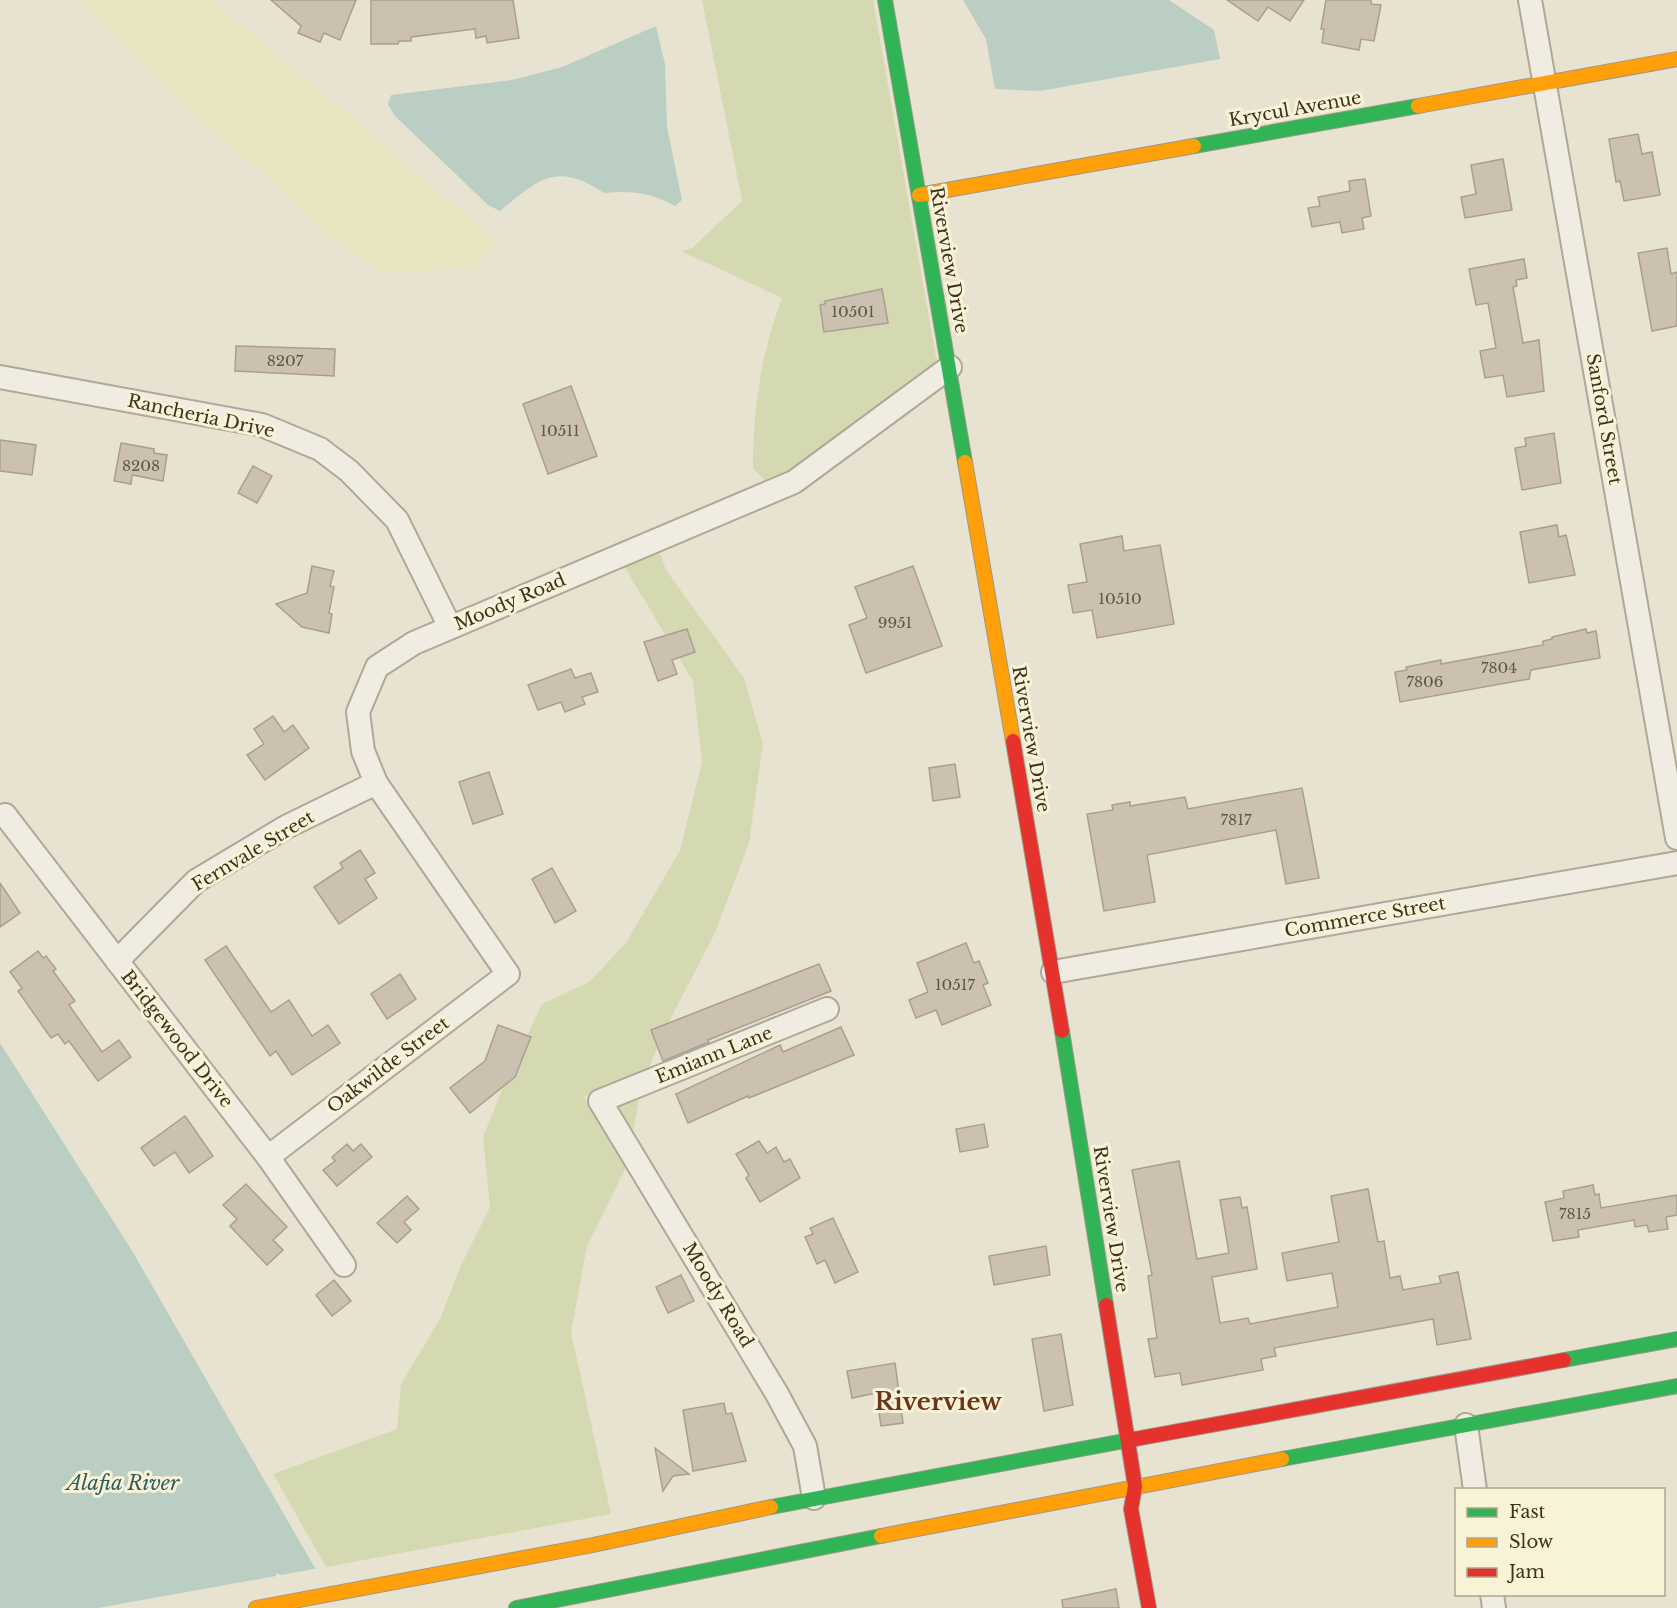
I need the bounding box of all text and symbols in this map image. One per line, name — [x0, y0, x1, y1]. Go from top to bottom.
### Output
street label: Krycul Avenue — [1227, 87, 1363, 131]
street label: Riverview Drive — [925, 185, 973, 335]
house number: 10501 — [831, 302, 875, 321]
house number: 8207 — [267, 351, 304, 370]
street label: Sanford Street — [1582, 352, 1626, 487]
street label: Rancheria Drive — [125, 390, 277, 442]
house number: 10511 — [540, 421, 580, 440]
house number: 8208 — [122, 456, 160, 475]
street label: Moody Road — [451, 569, 569, 635]
house number: 10510 — [1098, 589, 1142, 608]
house number: 9951 — [878, 613, 912, 632]
house number: 7804 — [1481, 658, 1517, 677]
street label: Riverview Drive — [1007, 664, 1055, 814]
house number: 7806 — [1407, 672, 1443, 691]
street label: Fernvale Street — [188, 806, 318, 896]
house number: 7817 — [1221, 810, 1252, 829]
street label: Commerce Street — [1283, 892, 1447, 942]
street label: Bridgewood Drive — [116, 966, 238, 1112]
house number: 10517 — [935, 975, 976, 994]
street label: Oakwilde Street — [323, 1012, 453, 1118]
street label: Emiann Lane — [652, 1022, 776, 1088]
street label: Riverview Drive — [1089, 1144, 1133, 1294]
house number: 7815 — [1559, 1204, 1591, 1223]
street label: Moody Road — [678, 1238, 758, 1352]
district label: Riverview — [874, 1387, 1002, 1416]
water label: Alafia River — [64, 1471, 180, 1495]
legend — [1455, 1488, 1665, 1596]
text: Fast — [1509, 1501, 1546, 1523]
text: Slow — [1509, 1531, 1554, 1553]
text: Jam — [1507, 1561, 1545, 1583]

